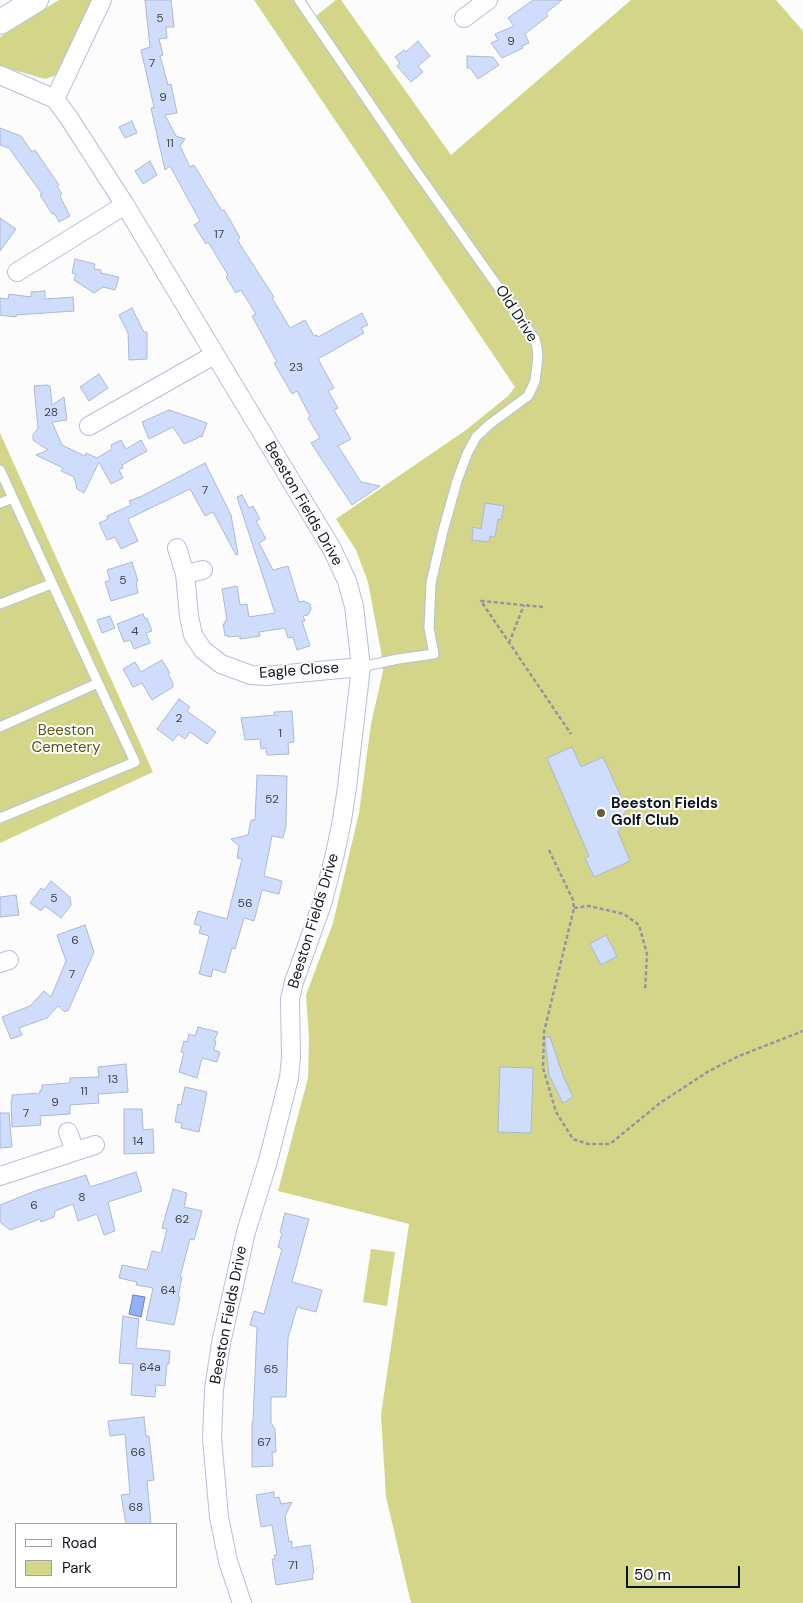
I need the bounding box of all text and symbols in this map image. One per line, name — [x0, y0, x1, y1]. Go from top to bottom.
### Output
house number: 5 — [156, 12, 164, 26]
house number: 9 — [507, 35, 515, 49]
house number: 7 — [149, 57, 155, 71]
house number: 9 — [159, 91, 167, 105]
house number: 11 — [166, 137, 174, 151]
house number: 17 — [214, 228, 224, 242]
street label: Old Drive — [491, 282, 541, 346]
house number: 23 — [289, 361, 303, 375]
house number: 28 — [44, 406, 58, 420]
street label: Beeston Fields Drive — [260, 439, 346, 569]
house number: 7 — [202, 484, 208, 498]
house number: 5 — [119, 574, 127, 588]
house number: 4 — [131, 625, 139, 639]
street label: Eagle Close — [259, 659, 339, 683]
house number: 2 — [176, 712, 182, 726]
park label: Beeston Cemetery — [32, 722, 100, 757]
house number: 1 — [278, 727, 282, 741]
house number: 52 — [265, 793, 279, 807]
place label: Beeston Fields Golf Club — [611, 795, 718, 830]
marker: Beeston Fields Golf Club — [595, 807, 607, 819]
street label: Beeston Fields Drive — [285, 851, 343, 991]
house number: 5 — [50, 892, 58, 906]
house number: 56 — [238, 897, 252, 911]
house number: 6 — [71, 934, 79, 948]
house number: 7 — [69, 968, 75, 982]
house number: 13 — [108, 1073, 118, 1087]
house number: 11 — [80, 1085, 88, 1099]
house number: 9 — [51, 1096, 59, 1110]
house number: 7 — [23, 1107, 29, 1121]
house number: 14 — [132, 1135, 144, 1149]
house number: 8 — [78, 1191, 86, 1205]
house number: 6 — [30, 1199, 38, 1213]
house number: 62 — [175, 1213, 189, 1227]
street label: Beeston Fields Drive — [207, 1244, 251, 1386]
house number: 64 — [161, 1284, 175, 1298]
house number: 64a — [139, 1361, 161, 1375]
house number: 65 — [264, 1363, 278, 1377]
house number: 67 — [257, 1436, 271, 1450]
house number: 66 — [130, 1446, 146, 1460]
house number: 68 — [129, 1501, 143, 1515]
legend — [15, 1523, 178, 1588]
text: Road — [62, 1533, 97, 1553]
scale bar — [628, 1556, 742, 1588]
text: Park — [62, 1558, 92, 1578]
house number: 71 — [288, 1559, 298, 1573]
text: 50 m — [634, 1565, 671, 1585]

